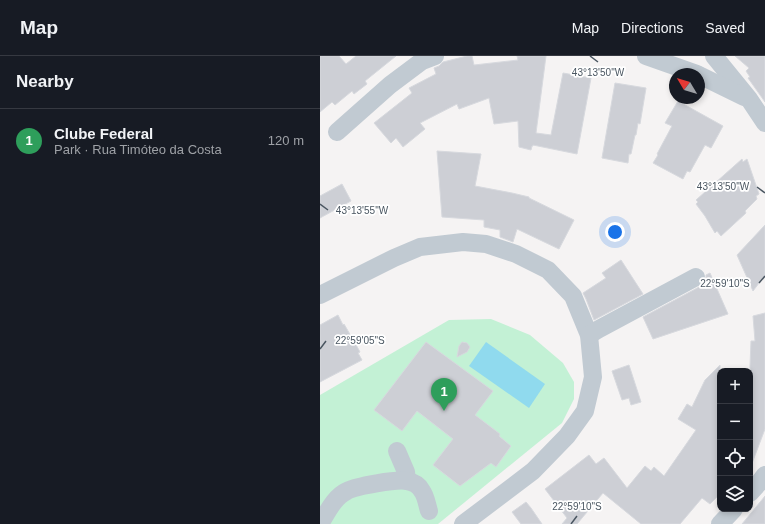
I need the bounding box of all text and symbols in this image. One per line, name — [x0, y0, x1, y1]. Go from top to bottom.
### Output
text: Map — [20, 17, 58, 38]
text: Map — [572, 20, 599, 36]
text: Directions — [621, 20, 683, 36]
text: Saved — [705, 20, 745, 36]
text: 43°13'50"W — [572, 67, 625, 78]
north arrow — [669, 68, 705, 104]
text: Nearby — [16, 72, 74, 91]
text: Clube Federal — [54, 125, 153, 142]
text: 1 — [25, 133, 33, 148]
text: 120 m — [268, 133, 304, 148]
text: Park · Rua Timóteo da Costa — [54, 142, 222, 157]
text: 43°13'50"W — [697, 181, 750, 192]
text: 43°13'55"W — [336, 205, 389, 216]
your location — [605, 222, 625, 242]
text: 22°59'10"S — [700, 278, 750, 289]
text: 22°59'05"S — [335, 335, 385, 346]
map controls — [717, 368, 753, 512]
button: + — [717, 368, 753, 404]
pin: 1 — [431, 378, 457, 411]
button: − — [717, 404, 753, 440]
button: locate — [717, 440, 753, 476]
button: layers — [717, 476, 753, 512]
text: 22°59'10"S — [552, 501, 602, 512]

